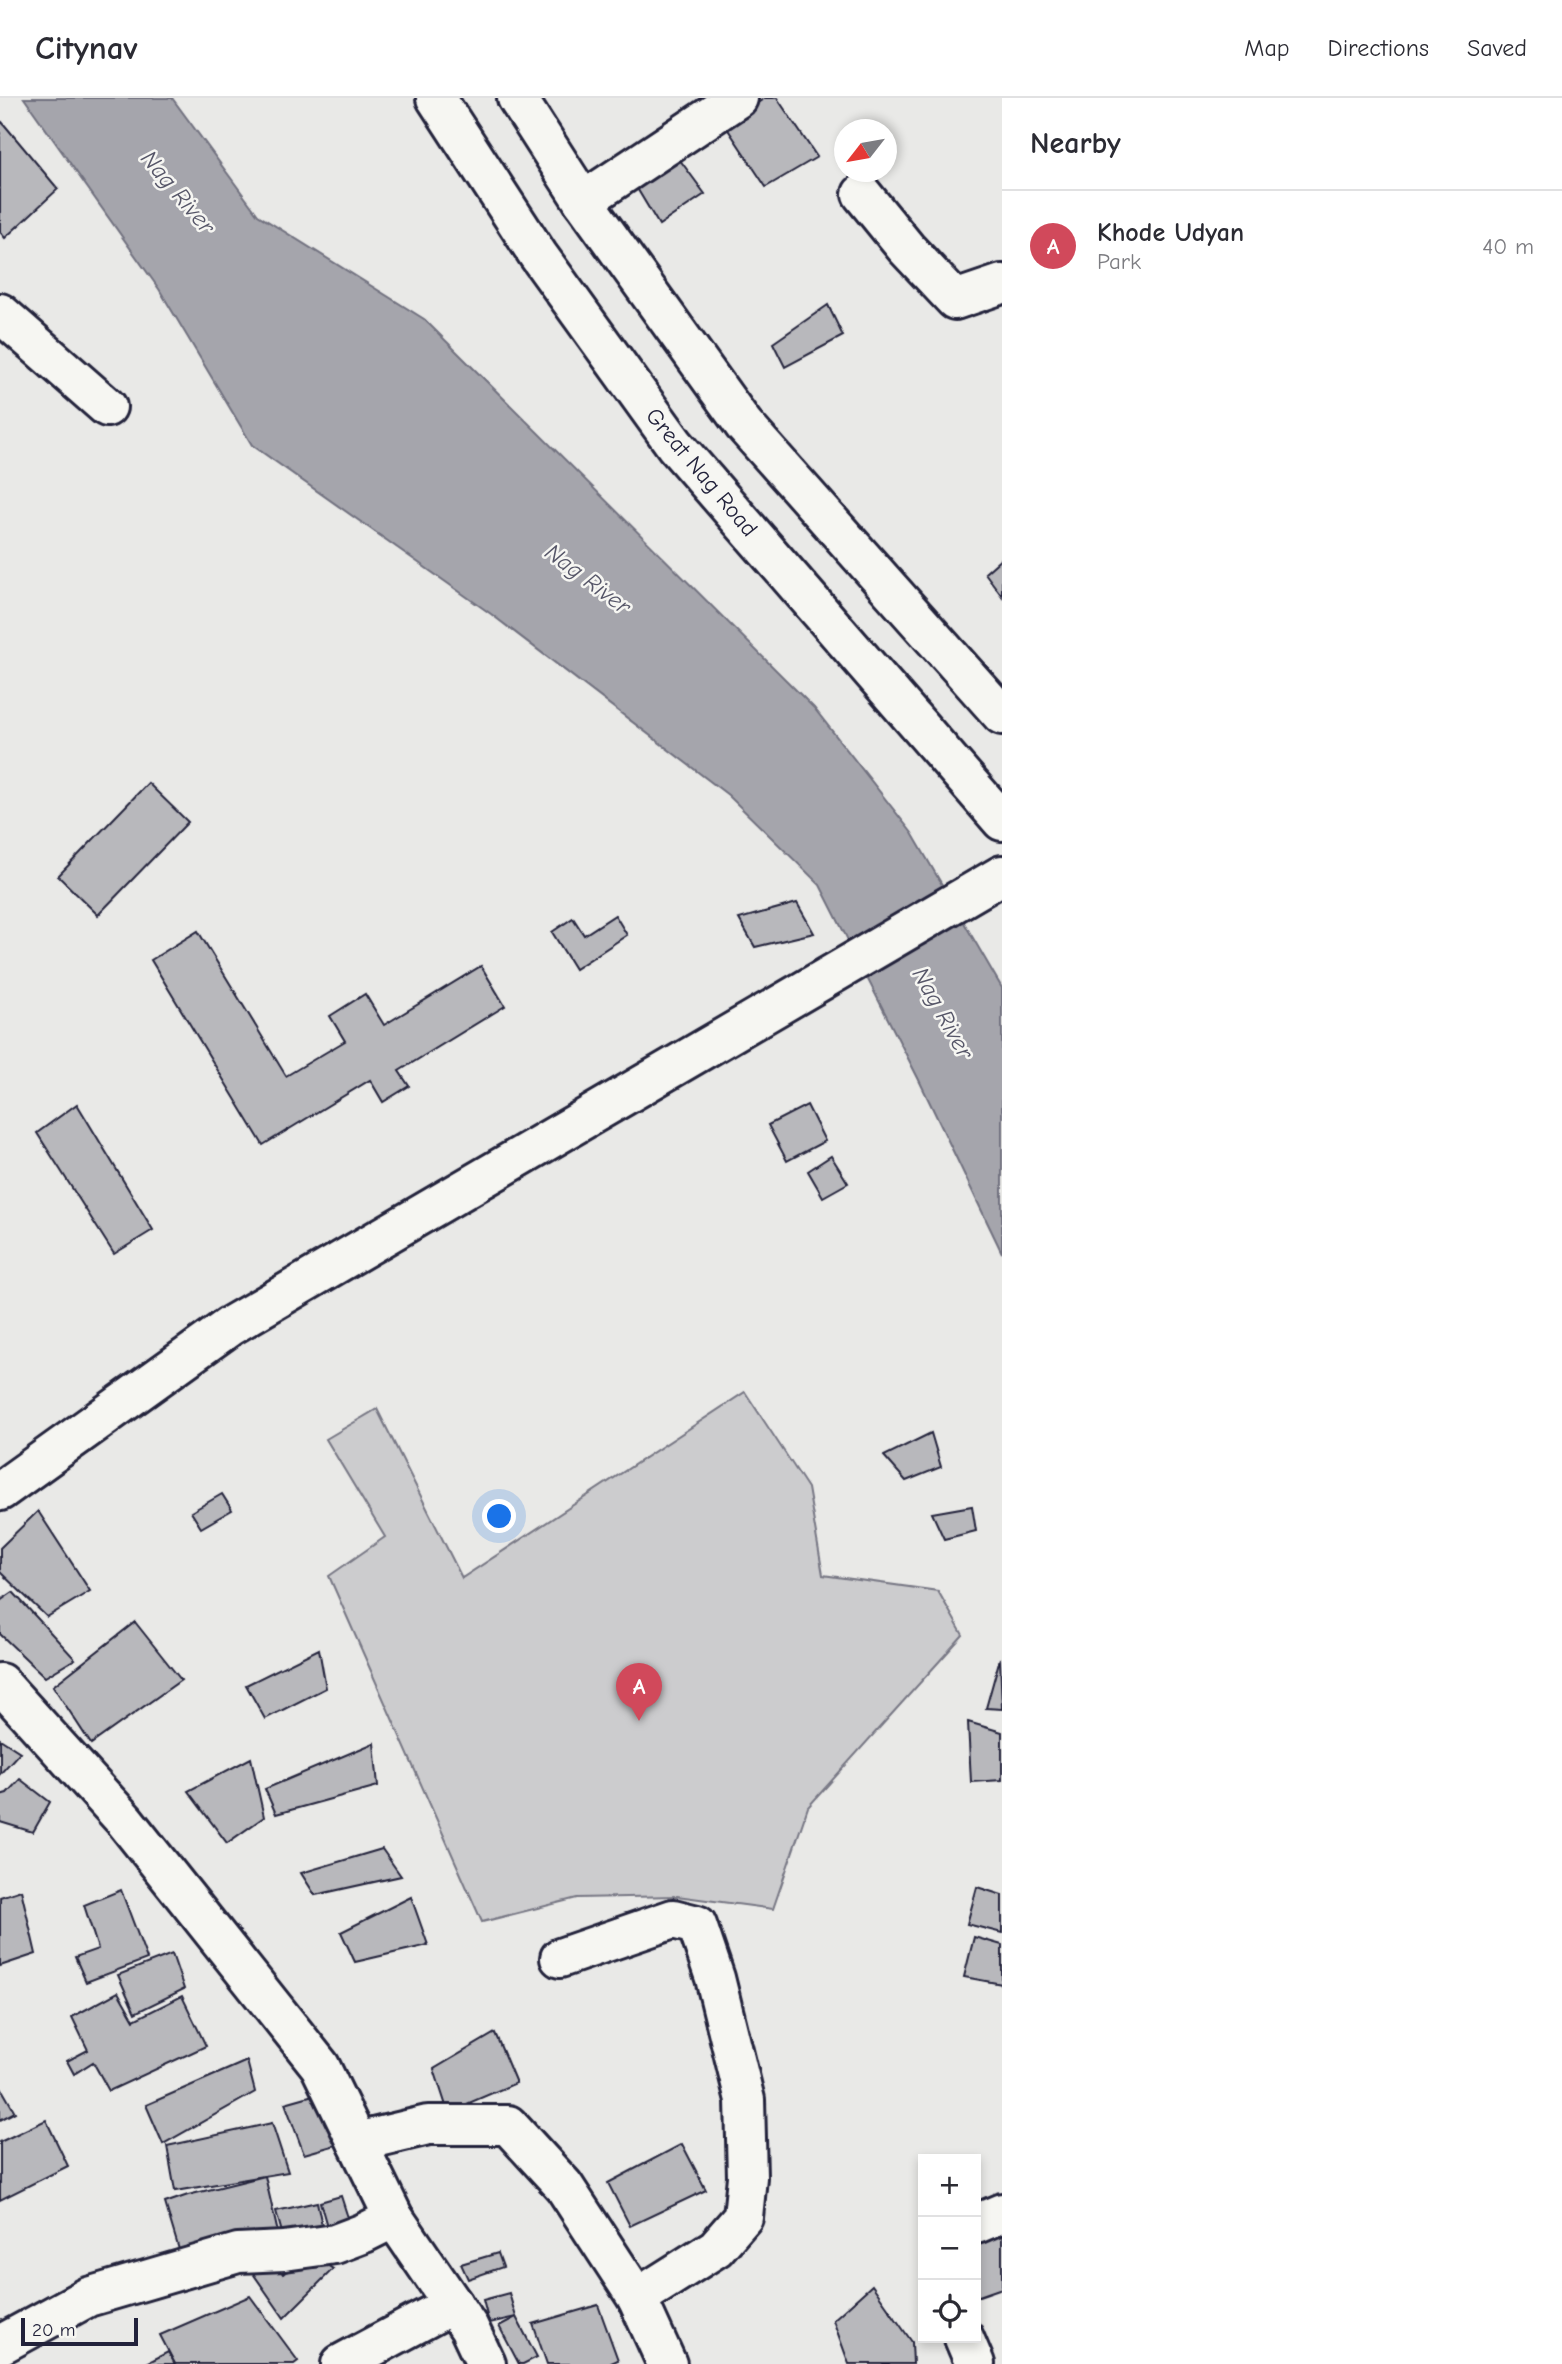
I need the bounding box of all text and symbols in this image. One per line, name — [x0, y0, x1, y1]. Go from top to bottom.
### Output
text: Citynav — [35, 29, 138, 67]
text: Map — [1244, 34, 1290, 62]
text: Directions — [1328, 34, 1429, 62]
text: Saved — [1467, 34, 1527, 62]
north arrow — [834, 119, 897, 182]
text: Nearby — [1030, 126, 1121, 161]
water label: Nag River — [135, 145, 222, 240]
text: Khode Udyan — [1097, 218, 1244, 248]
text: A — [1047, 233, 1059, 260]
text: 40 m — [1482, 233, 1534, 260]
text: Park — [1097, 248, 1141, 275]
street label: Great Nag Road — [640, 403, 763, 542]
water label: Nag River — [540, 538, 638, 621]
water label: Nag River — [906, 962, 980, 1065]
your location — [482, 1499, 516, 1533]
pin: A — [616, 1663, 662, 1721]
map controls — [918, 2154, 981, 2343]
button: + — [918, 2154, 981, 2217]
button: − — [918, 2217, 981, 2280]
button: locate — [918, 2280, 981, 2343]
scale bar — [21, 2315, 138, 2347]
text: 20 m — [32, 2319, 76, 2341]

